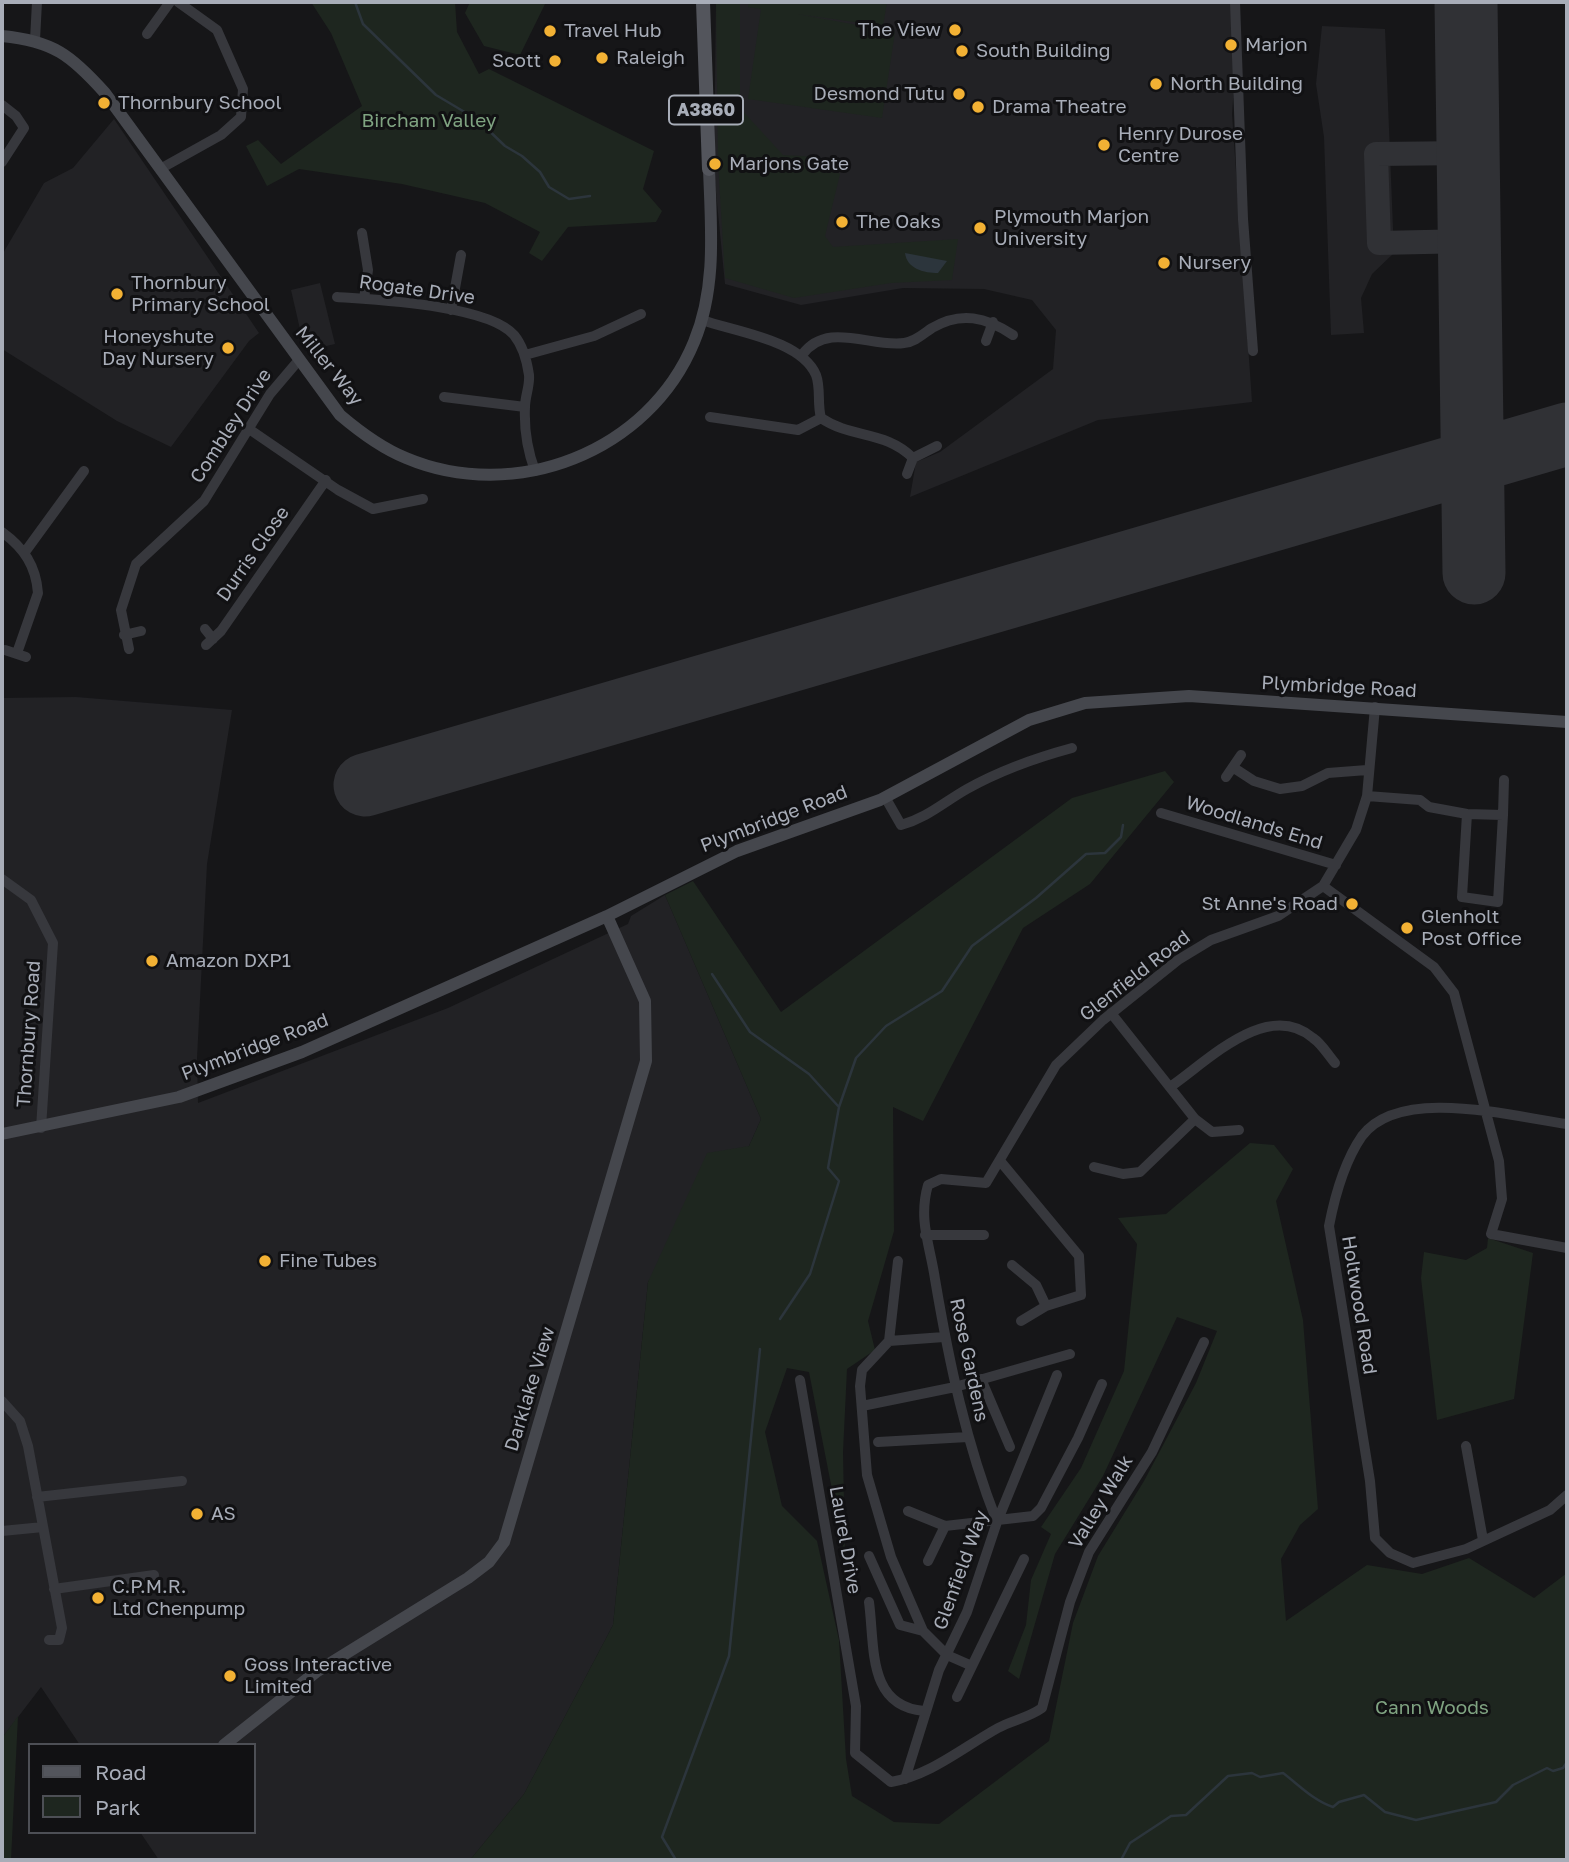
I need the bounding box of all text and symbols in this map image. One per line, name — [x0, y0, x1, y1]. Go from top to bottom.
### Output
place label: The View — [858, 19, 941, 41]
place label: Travel Hub — [564, 20, 661, 42]
marker: The View — [947, 22, 963, 38]
marker: Travel Hub — [542, 23, 558, 39]
place label: Marjon — [1245, 34, 1308, 56]
marker: Marjon — [1223, 37, 1239, 53]
place label: South Building — [976, 40, 1110, 62]
marker: South Building — [954, 43, 970, 59]
place label: Raleigh — [616, 47, 685, 69]
place label: Scott — [492, 50, 541, 72]
marker: Raleigh — [594, 50, 610, 66]
marker: Scott — [547, 53, 563, 69]
place label: North Building — [1170, 73, 1303, 95]
marker: North Building — [1148, 76, 1164, 92]
place label: Desmond Tutu — [814, 83, 945, 105]
marker: Desmond Tutu — [951, 86, 967, 102]
place label: Thornbury School — [118, 92, 282, 114]
marker: Thornbury School — [96, 95, 112, 111]
road number: A3860 — [669, 96, 743, 124]
place label: Drama Theatre — [992, 96, 1126, 118]
marker: Drama Theatre — [970, 99, 986, 115]
park label: Bircham Valley — [362, 110, 496, 132]
place label: Henry Durose Centre — [1118, 123, 1243, 167]
marker: Henry Durose Centre — [1096, 137, 1112, 153]
place label: Marjons Gate — [729, 153, 849, 175]
marker: Marjons Gate — [707, 156, 723, 172]
place label: Plymouth Marjon University — [994, 206, 1149, 250]
place label: The Oaks — [856, 211, 941, 233]
marker: The Oaks — [834, 214, 850, 230]
marker: Plymouth Marjon University — [972, 220, 988, 236]
place label: Nursery — [1178, 252, 1251, 274]
marker: Nursery — [1156, 255, 1172, 271]
street label: Rogate Drive — [358, 271, 476, 309]
place label: Thornbury Primary School — [131, 272, 270, 316]
marker: Thornbury Primary School — [109, 286, 125, 302]
street label: Miller Way — [290, 322, 368, 410]
place label: Honeyshute Day Nursery — [102, 326, 214, 370]
marker: Honeyshute Day Nursery — [220, 340, 236, 356]
street label: Combley Drive — [186, 365, 276, 487]
street label: Durris Close — [212, 502, 294, 606]
street label: Plymbridge Road — [1261, 672, 1417, 702]
street label: Plymbridge Road — [697, 780, 851, 858]
street label: Woodlands End — [1183, 791, 1325, 855]
place label: St Anne's Road — [1201, 893, 1338, 915]
marker: St Anne's Road — [1344, 896, 1360, 912]
place label: Glenholt Post Office — [1421, 906, 1522, 950]
marker: Glenholt Post Office — [1399, 920, 1415, 936]
street label: Glenfield Road — [1075, 926, 1195, 1026]
place label: Amazon DXP1 — [166, 950, 291, 972]
marker: Amazon DXP1 — [144, 953, 160, 969]
street label: Thornbury Road — [12, 960, 46, 1108]
street label: Plymbridge Road — [178, 1008, 332, 1086]
street label: Holtwood Road — [1337, 1234, 1381, 1376]
place label: Fine Tubes — [279, 1250, 377, 1272]
marker: Fine Tubes — [257, 1253, 273, 1269]
street label: Rose Gardens — [945, 1296, 993, 1424]
street label: Darklake View — [500, 1324, 560, 1454]
street label: Valley Walk — [1064, 1451, 1138, 1553]
street label: Laurel Drive — [824, 1484, 866, 1596]
place label: AS — [211, 1503, 236, 1525]
marker: AS — [189, 1506, 205, 1522]
street label: Glenfield Way — [929, 1507, 993, 1633]
place label: C.P.M.R. Ltd Chenpump — [112, 1576, 245, 1620]
marker: C.P.M.R. Ltd Chenpump — [90, 1590, 106, 1606]
place label: Goss Interactive Limited — [244, 1654, 392, 1698]
marker: Goss Interactive Limited — [222, 1668, 238, 1684]
park label: Cann Woods — [1375, 1697, 1489, 1719]
legend — [28, 1743, 256, 1834]
text: Road — [95, 1759, 146, 1785]
text: Park — [95, 1794, 140, 1820]

